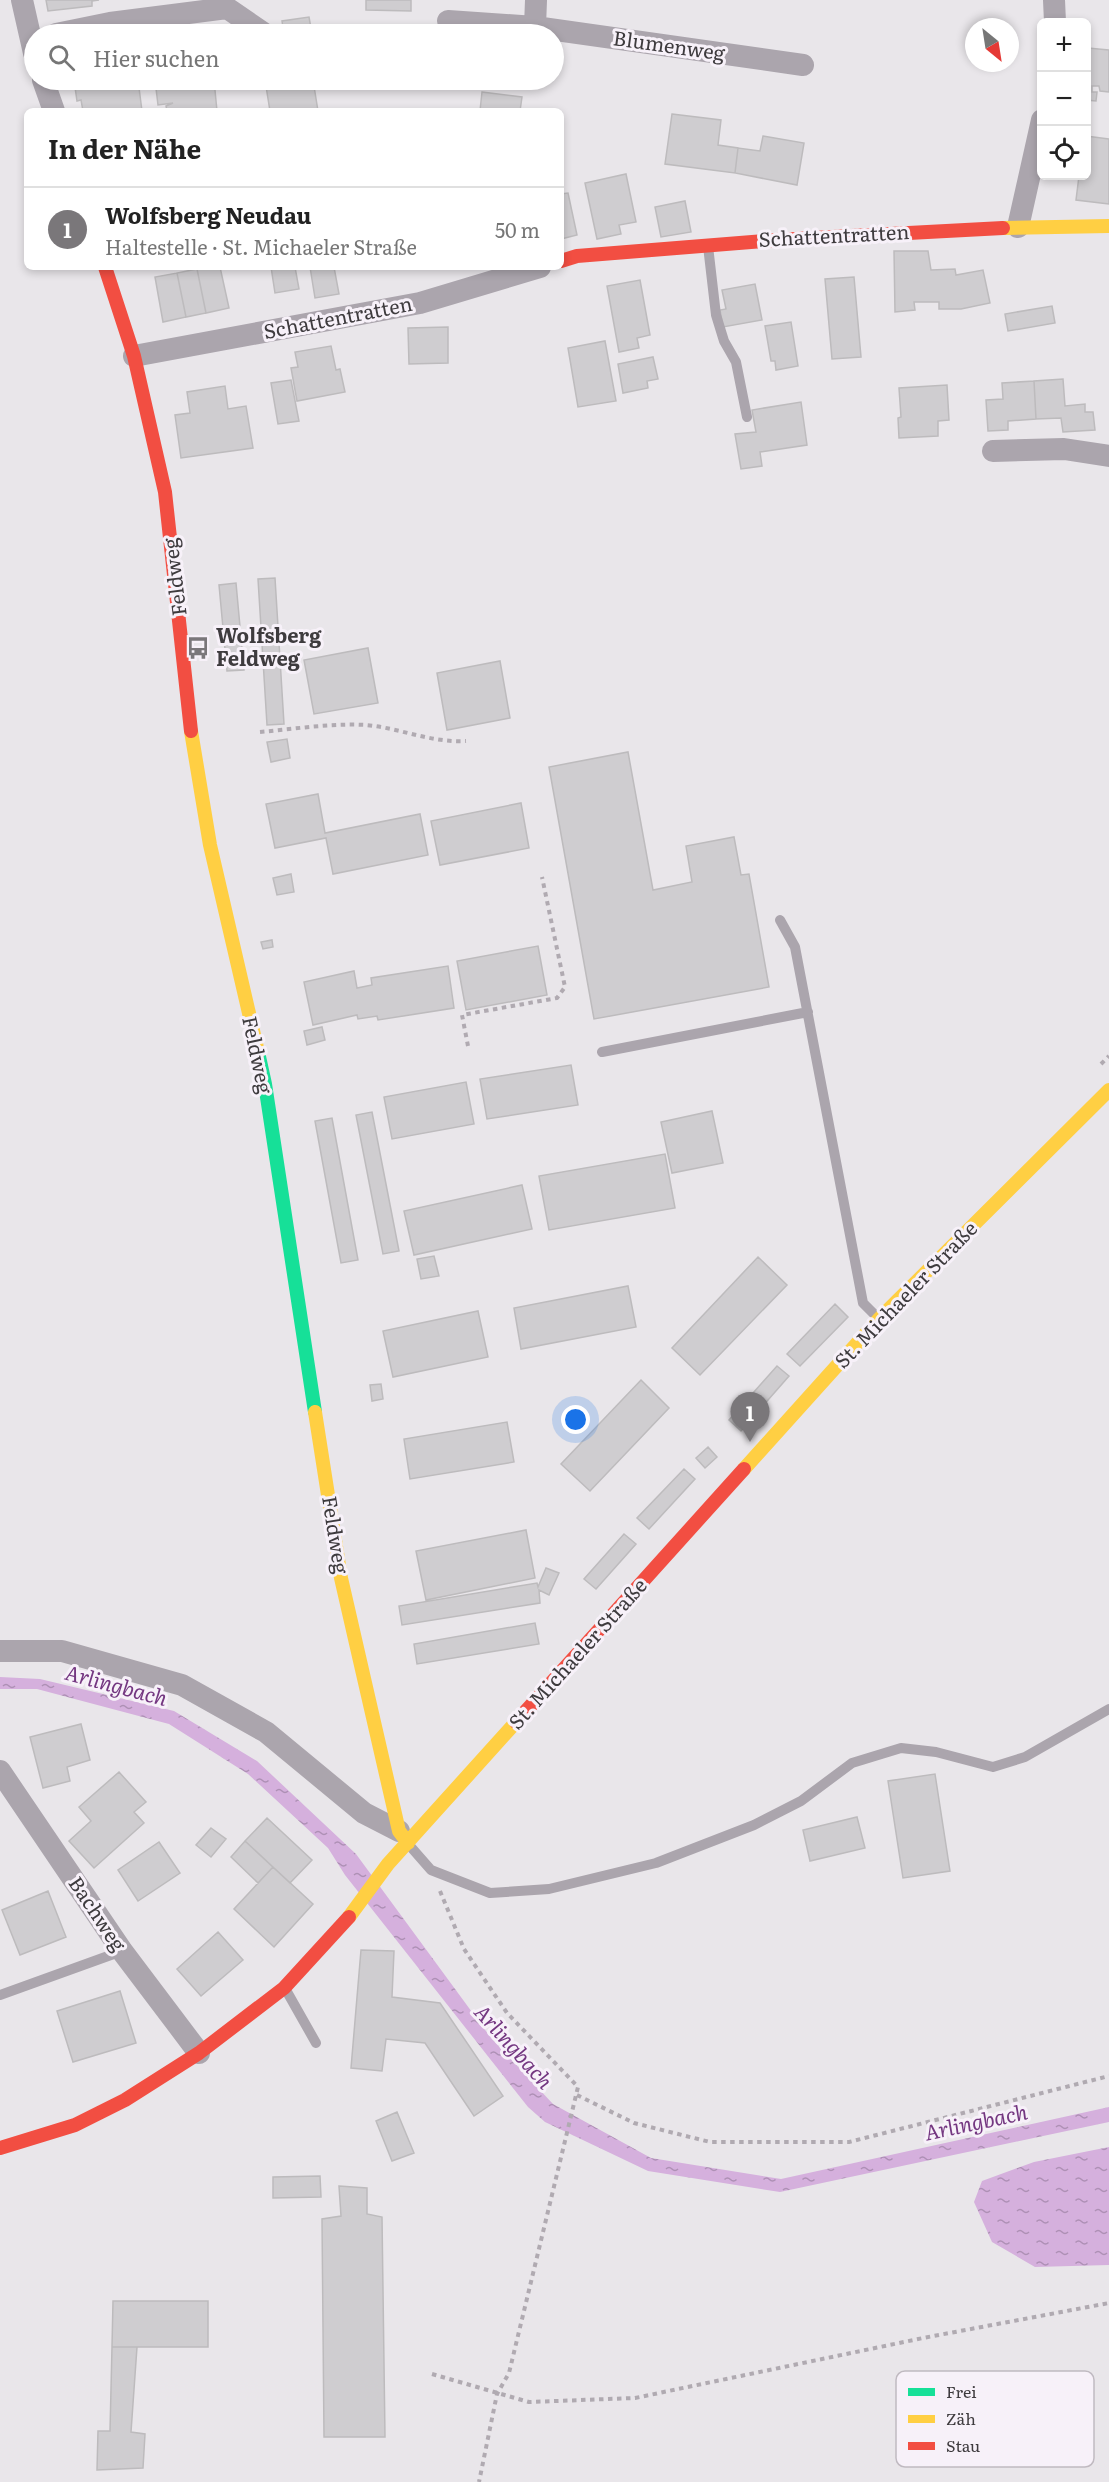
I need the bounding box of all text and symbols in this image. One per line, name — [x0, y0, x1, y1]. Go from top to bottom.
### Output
north arrow — [965, 18, 1019, 72]
map controls — [1037, 18, 1091, 180]
button: + — [1037, 18, 1091, 72]
street label: Blumenweg — [611, 21, 728, 67]
search box — [24, 24, 564, 90]
icon: search — [45, 41, 78, 74]
text: Hier suchen — [93, 41, 220, 74]
button: − — [1037, 72, 1091, 126]
button: locate — [1037, 126, 1091, 180]
text: In der Nähe — [48, 128, 201, 167]
text: Wolfsberg Neudau — [105, 198, 311, 231]
text: 1 — [63, 214, 72, 244]
text: 50 m — [495, 214, 540, 244]
street label: Schattentratten — [758, 215, 910, 253]
text: Haltestelle · St. Michaeler Straße — [105, 231, 417, 261]
street label: Schattentratten — [261, 287, 415, 345]
street label: Feldweg — [153, 536, 193, 618]
place label: Wolfsberg Feldweg — [216, 619, 322, 672]
bus stop icon: Wolfsberg Feldweg — [185, 635, 211, 661]
street label: Feldweg — [236, 1013, 282, 1097]
street label: St. Michaeler Straße — [826, 1213, 983, 1374]
pin: 1 — [730, 1392, 770, 1442]
your location — [561, 1405, 590, 1434]
street label: Feldweg — [316, 1494, 358, 1577]
street label: St. Michaeler Straße — [500, 1570, 653, 1735]
water label: Arlingbach — [62, 1655, 172, 1712]
street label: Bachweg — [63, 1869, 135, 1957]
water label: Arlingbach — [468, 1996, 562, 2095]
water label: Arlingbach — [921, 2094, 1031, 2147]
legend — [896, 2371, 1094, 2467]
text: Frei — [946, 2379, 977, 2403]
text: Zäh — [946, 2406, 976, 2430]
text: Stau — [946, 2433, 980, 2457]

